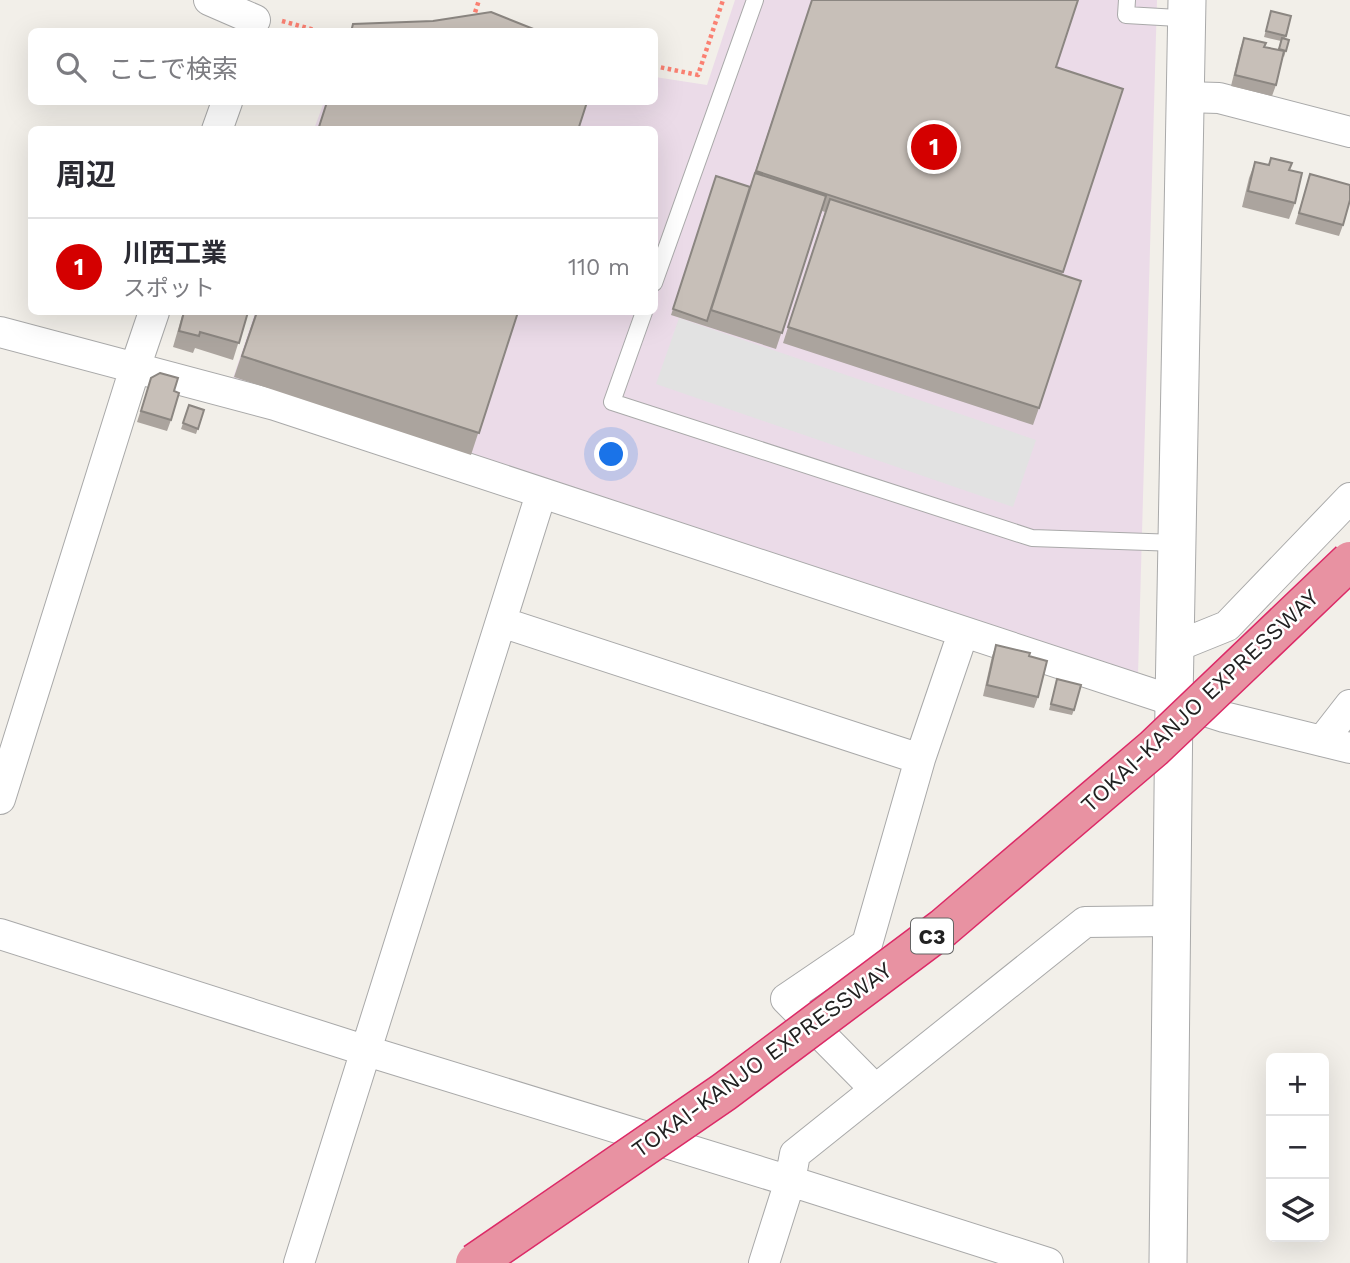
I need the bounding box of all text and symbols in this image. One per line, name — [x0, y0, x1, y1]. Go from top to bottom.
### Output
search box — [28, 28, 658, 105]
icon: search — [52, 48, 90, 86]
text: ここで検索 — [108, 54, 238, 84]
pin: 1 — [911, 121, 957, 173]
text: 周辺 — [56, 157, 116, 192]
text: 川西工業 — [123, 238, 227, 268]
text: 1 — [74, 254, 84, 281]
text: 110 m — [568, 254, 630, 281]
text: スポット — [123, 275, 215, 302]
your location — [594, 437, 628, 471]
street label: TOKAI-KANJO EXPRESSWAY — [1076, 584, 1324, 818]
road number: C3 — [911, 918, 953, 954]
street label: TOKAI-KANJO EXPRESSWAY — [627, 957, 897, 1163]
map controls — [1266, 1053, 1329, 1242]
button: + — [1266, 1053, 1329, 1116]
button: − — [1266, 1116, 1329, 1179]
button: layers — [1266, 1179, 1329, 1242]

